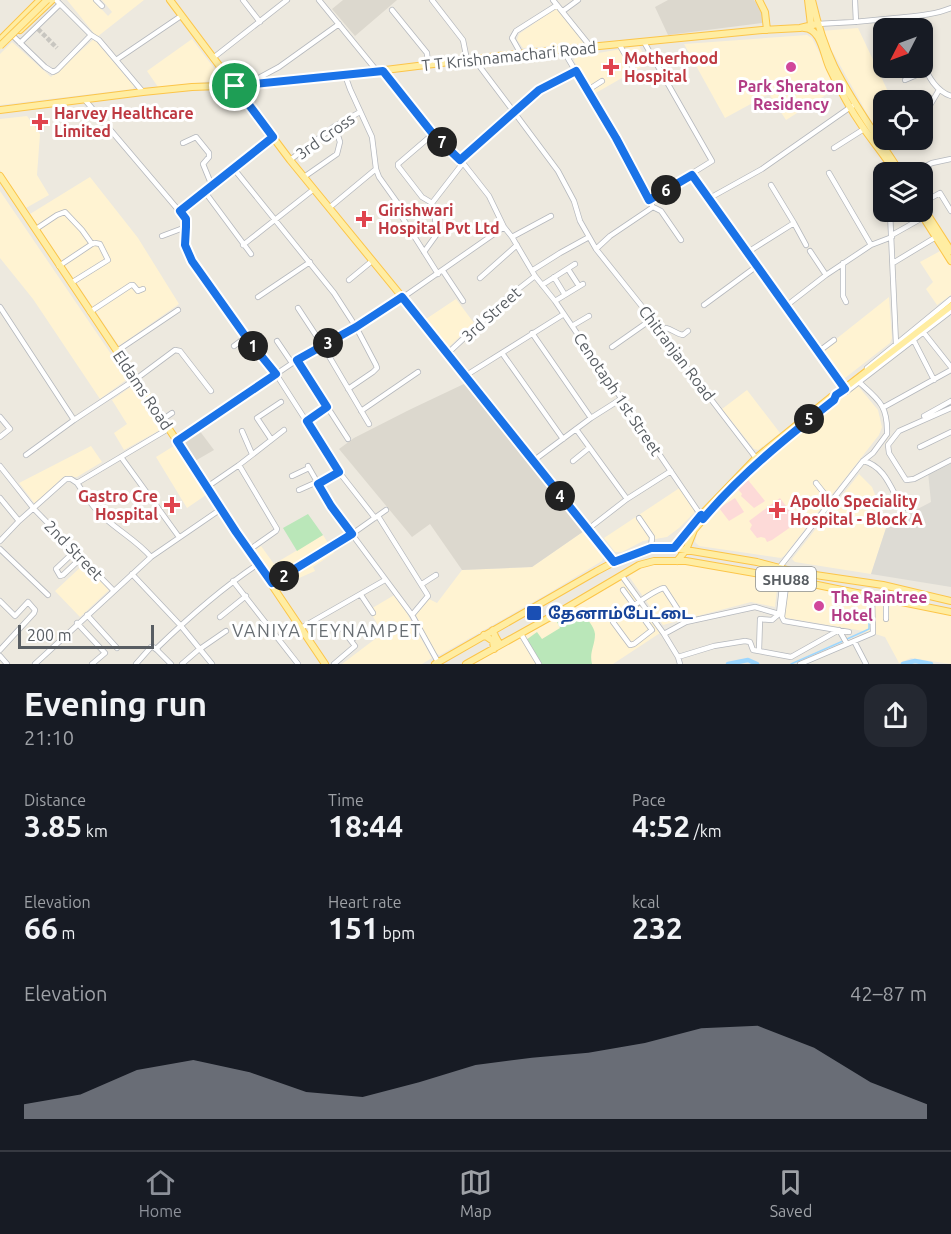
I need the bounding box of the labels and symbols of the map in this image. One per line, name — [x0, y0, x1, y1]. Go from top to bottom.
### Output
north arrow — [873, 18, 933, 78]
street label: T T Krishnamachari Road — [421, 38, 597, 74]
place label: Motherhood Hospital — [624, 49, 718, 85]
marker: Motherhood Hospital — [602, 58, 620, 76]
pin — [209, 60, 260, 111]
marker: Park Sheraton Residency — [784, 60, 798, 74]
place label: Park Sheraton Residency — [738, 77, 844, 113]
place label: Harvey Healthcare Limited — [54, 104, 194, 140]
street label: 3rd Cross — [292, 109, 358, 163]
marker: Harvey Healthcare Limited — [31, 113, 49, 131]
pin: 7 — [427, 127, 457, 157]
pin: 6 — [651, 175, 681, 205]
place label: Girishwari Hospital Pvt Ltd — [378, 201, 499, 237]
marker: Girishwari Hospital Pvt Ltd — [355, 210, 373, 228]
street label: 3rd Street — [458, 282, 525, 345]
street label: Chitranjan Road — [635, 302, 719, 404]
pin: 3 — [313, 328, 343, 358]
street label: Cenotaph 1st Street — [570, 329, 666, 459]
pin: 1 — [238, 331, 268, 361]
street label: Eldams Road — [110, 347, 176, 433]
pin: 5 — [794, 404, 824, 434]
pin: 4 — [545, 481, 575, 511]
place label: Gastro Cre Hospital — [78, 487, 158, 523]
place label: Apollo Speciality Hospital - Block A — [790, 492, 924, 528]
marker: Gastro Cre Hospital — [163, 496, 181, 514]
marker: Apollo Speciality Hospital - Block A — [768, 501, 786, 519]
street label: 2nd Street — [41, 516, 107, 584]
pin: 2 — [269, 561, 299, 591]
road number: SHU88 — [756, 567, 816, 591]
place label: The Raintree Hotel — [831, 588, 927, 624]
marker: The Raintree Hotel — [812, 599, 826, 613]
marker: தேனாம்பேட்டை — [525, 604, 543, 622]
place label: தேனாம்பேட்டை — [548, 604, 693, 624]
district label: VANIYA TEYNAMPET — [232, 620, 422, 640]
scale bar — [18, 622, 154, 650]

